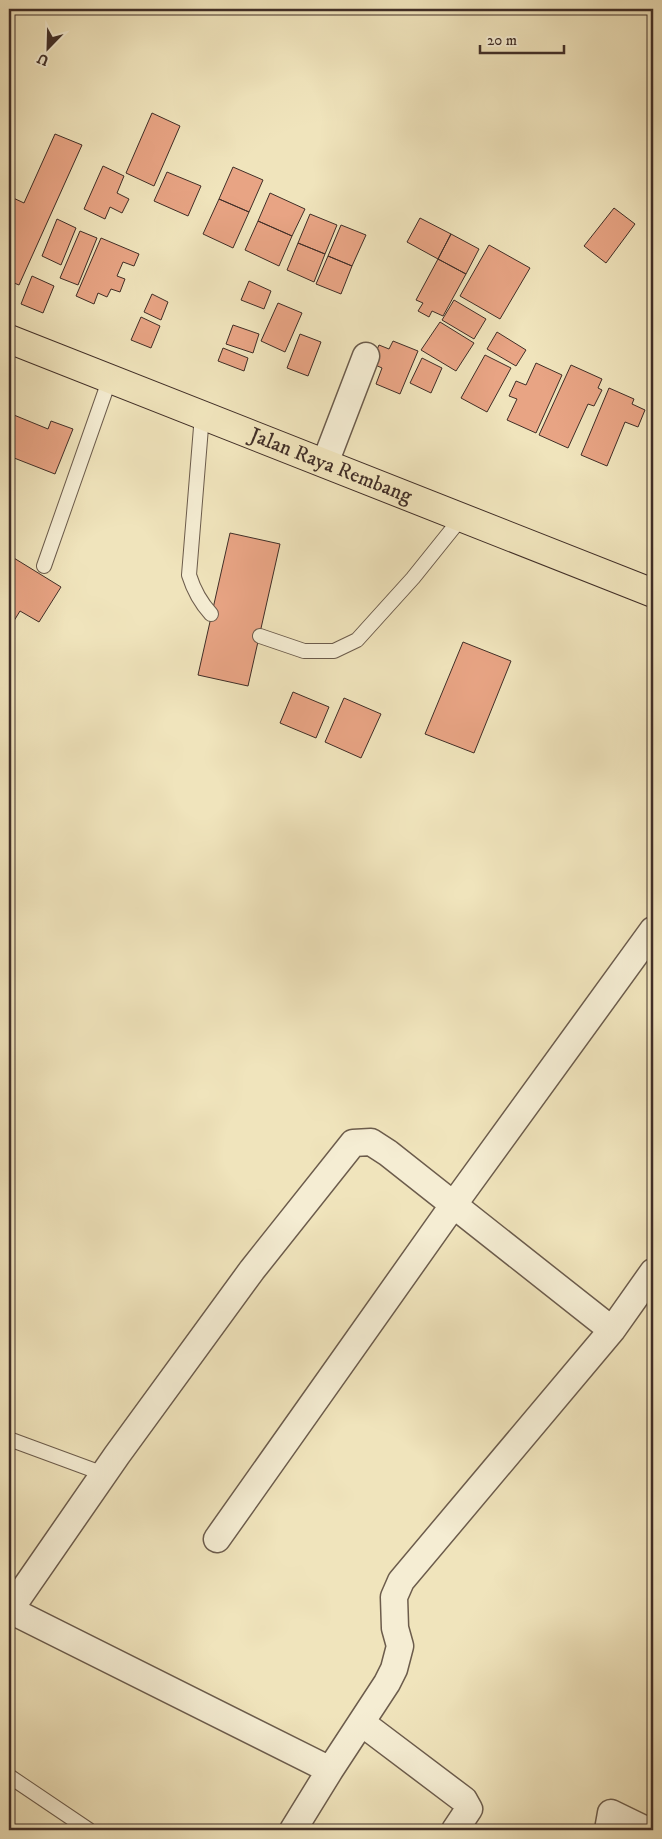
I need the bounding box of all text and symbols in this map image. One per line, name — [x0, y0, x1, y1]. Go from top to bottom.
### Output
north arrow — [22, 22, 72, 72]
scale bar — [480, 22, 563, 54]
text: 20 m — [487, 31, 517, 50]
text: U — [35, 49, 52, 69]
street label: Jalan Raya Rembang — [244, 422, 416, 510]

